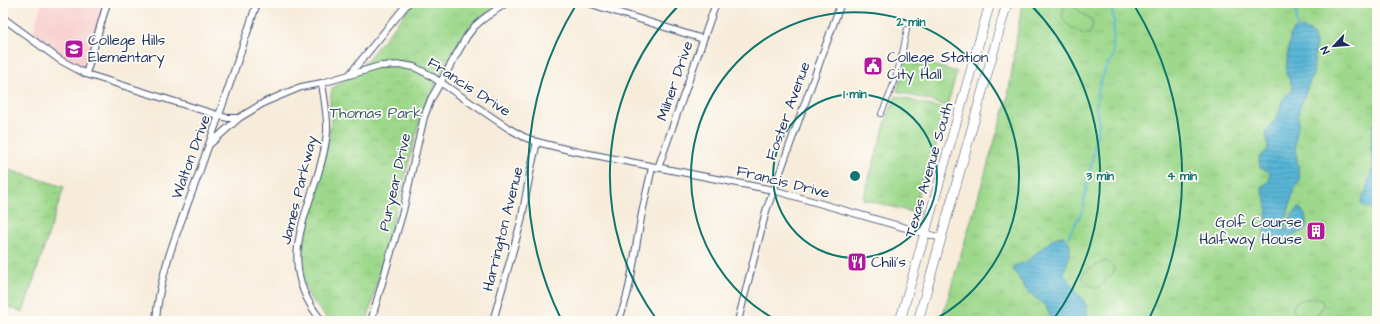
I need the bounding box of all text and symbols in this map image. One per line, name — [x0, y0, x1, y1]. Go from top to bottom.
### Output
text: 2 min — [896, 14, 925, 31]
north arrow — [1314, 26, 1354, 66]
place label: College Hills Elementary — [88, 30, 166, 69]
school or university icon: College Hills Elementary — [63, 38, 85, 60]
street label: Milner Drive — [652, 38, 698, 124]
text: N — [1317, 44, 1334, 57]
place label: College Station City Hall — [887, 47, 989, 86]
street label: Francis Drive — [423, 52, 515, 122]
public building icon: College Station City Hall — [862, 55, 884, 77]
street label: Foster Avenue — [760, 59, 816, 163]
text: 1 min — [843, 86, 867, 103]
street label: Texas Avenue South — [900, 99, 958, 240]
park label: Thomas Park — [330, 103, 422, 124]
street label: Walton Drive — [166, 112, 216, 202]
street label: Puryear Drive — [374, 131, 417, 233]
street label: James Parkway — [275, 133, 324, 247]
street label: Francis Drive — [734, 160, 832, 204]
street label: Harrington Avenue — [477, 165, 530, 294]
text: 3 min — [1085, 168, 1114, 185]
text: 4 min — [1167, 168, 1197, 185]
centre of rings — [848, 169, 862, 183]
place label: Golf Course Halfway House — [1199, 212, 1302, 251]
building icon: Golf Course Halfway House — [1305, 220, 1327, 242]
restaurant icon: Chili's — [846, 251, 868, 273]
place label: Chili's — [871, 252, 906, 273]

